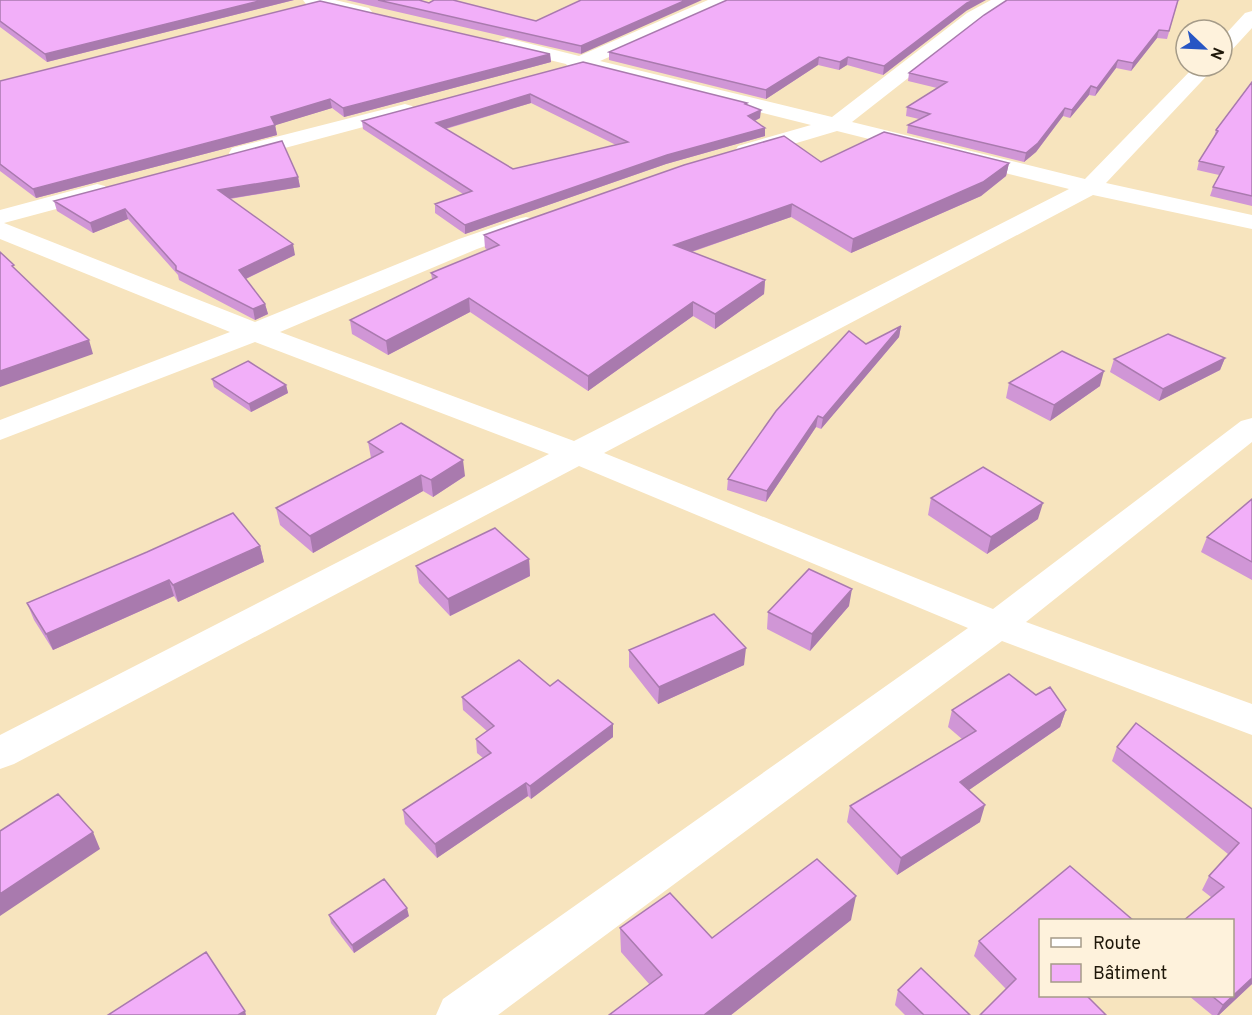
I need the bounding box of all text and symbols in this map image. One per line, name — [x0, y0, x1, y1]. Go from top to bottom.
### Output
north arrow — [1174, 18, 1234, 78]
text: N — [1205, 44, 1227, 62]
legend — [1039, 919, 1234, 997]
text: Route — [1093, 933, 1141, 956]
text: Bâtiment — [1093, 963, 1167, 986]

